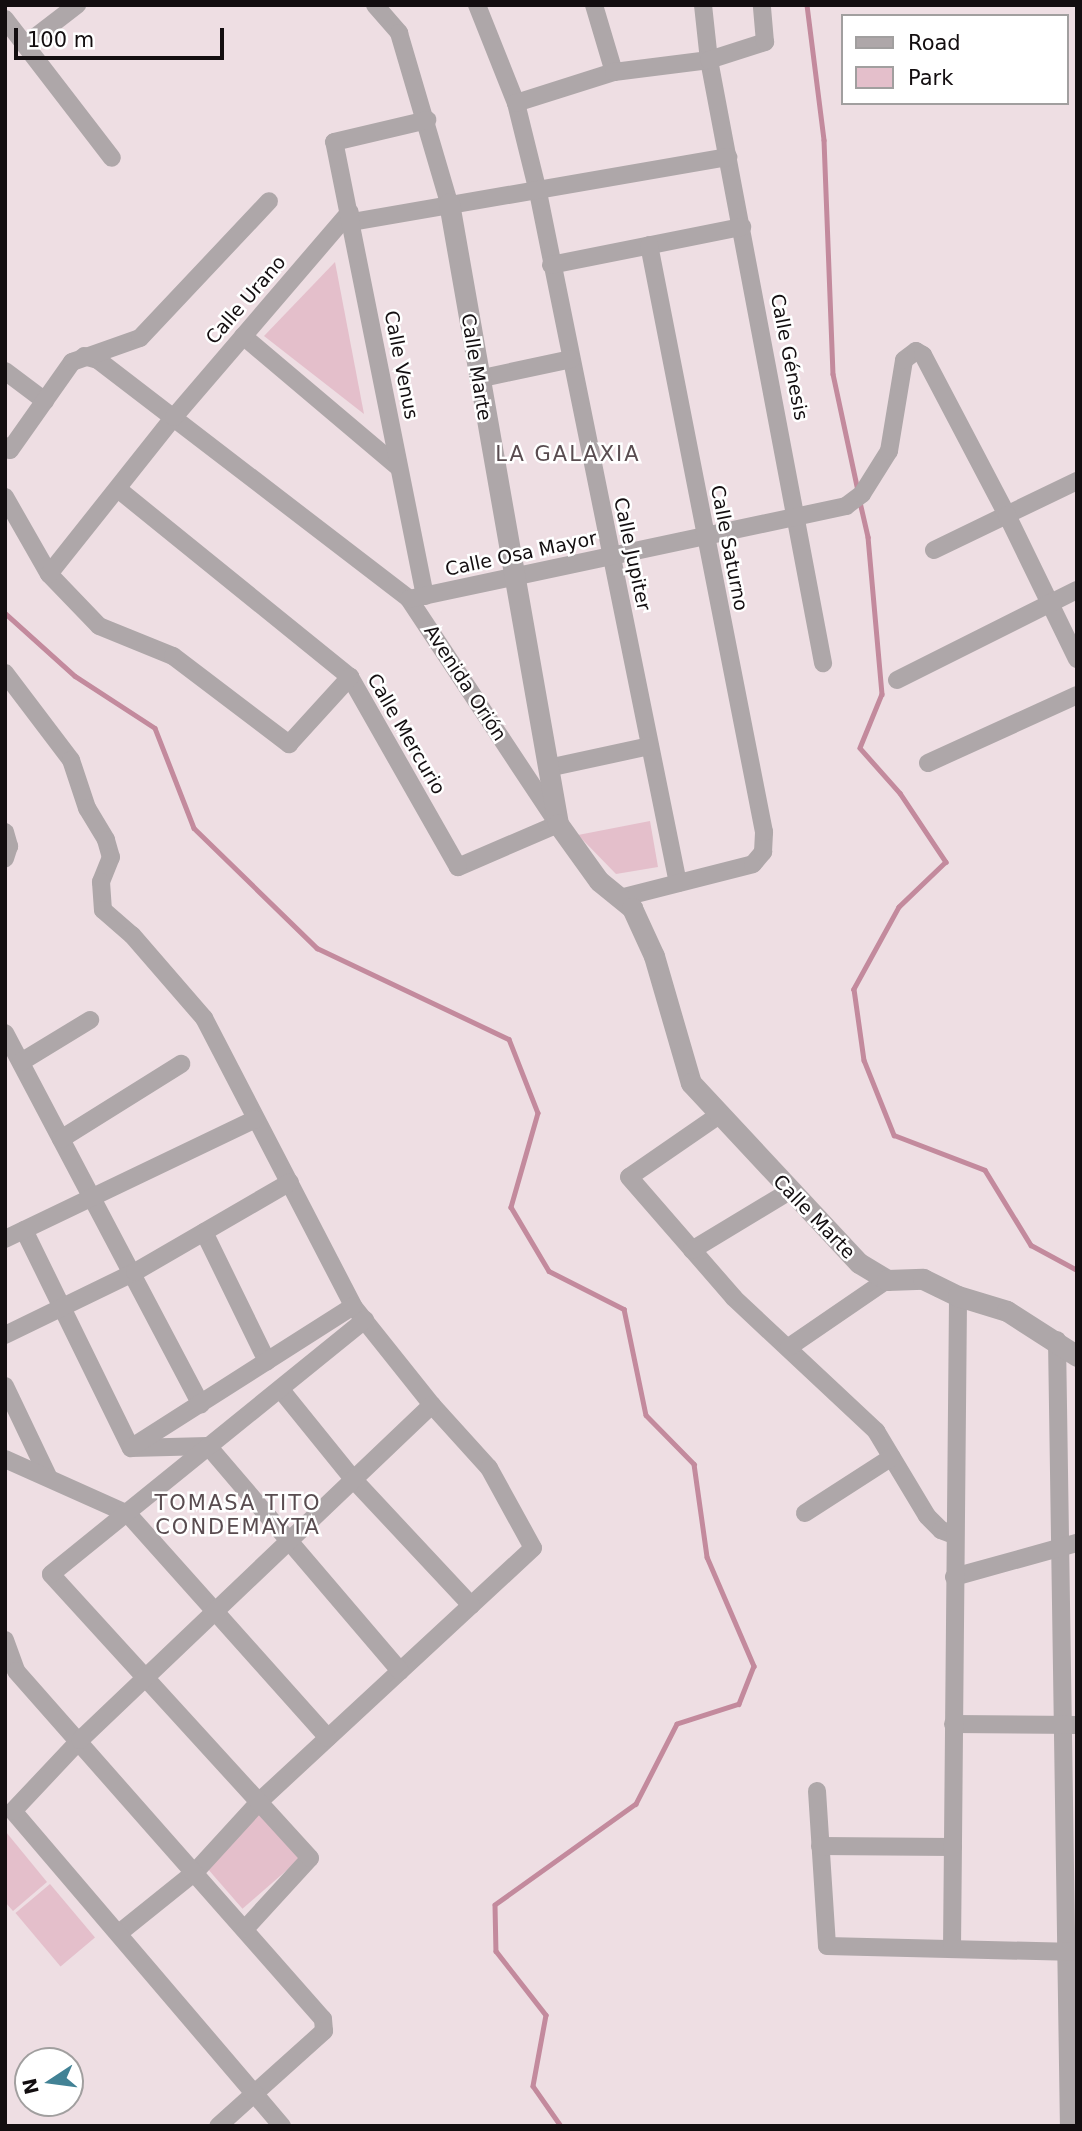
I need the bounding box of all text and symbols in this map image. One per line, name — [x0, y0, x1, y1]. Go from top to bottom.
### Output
scale bar — [18, 14, 228, 58]
legend — [841, 14, 1068, 105]
text: 100 m — [27, 28, 94, 52]
text: Road — [908, 31, 961, 55]
text: Park — [908, 66, 953, 90]
street label: Calle Urano — [201, 251, 291, 349]
street label: Calle Génesis — [766, 292, 812, 422]
street label: Calle Venus — [379, 309, 423, 421]
street label: Calle Marte — [456, 312, 496, 422]
district label: LA GALAXIA — [497, 441, 639, 467]
street label: Calle Saturno — [706, 483, 752, 613]
street label: Calle Jupiter — [609, 495, 655, 613]
street label: Calle Osa Mayor — [443, 527, 599, 581]
street label: Avenida Orión — [419, 621, 511, 745]
street label: Calle Mercurio — [362, 669, 450, 799]
street label: Calle Marte — [768, 1170, 860, 1264]
district label: TOMASA TITO CONDEMAYTA — [156, 1490, 320, 1540]
north arrow — [14, 2047, 84, 2117]
text: N — [18, 2076, 43, 2096]

